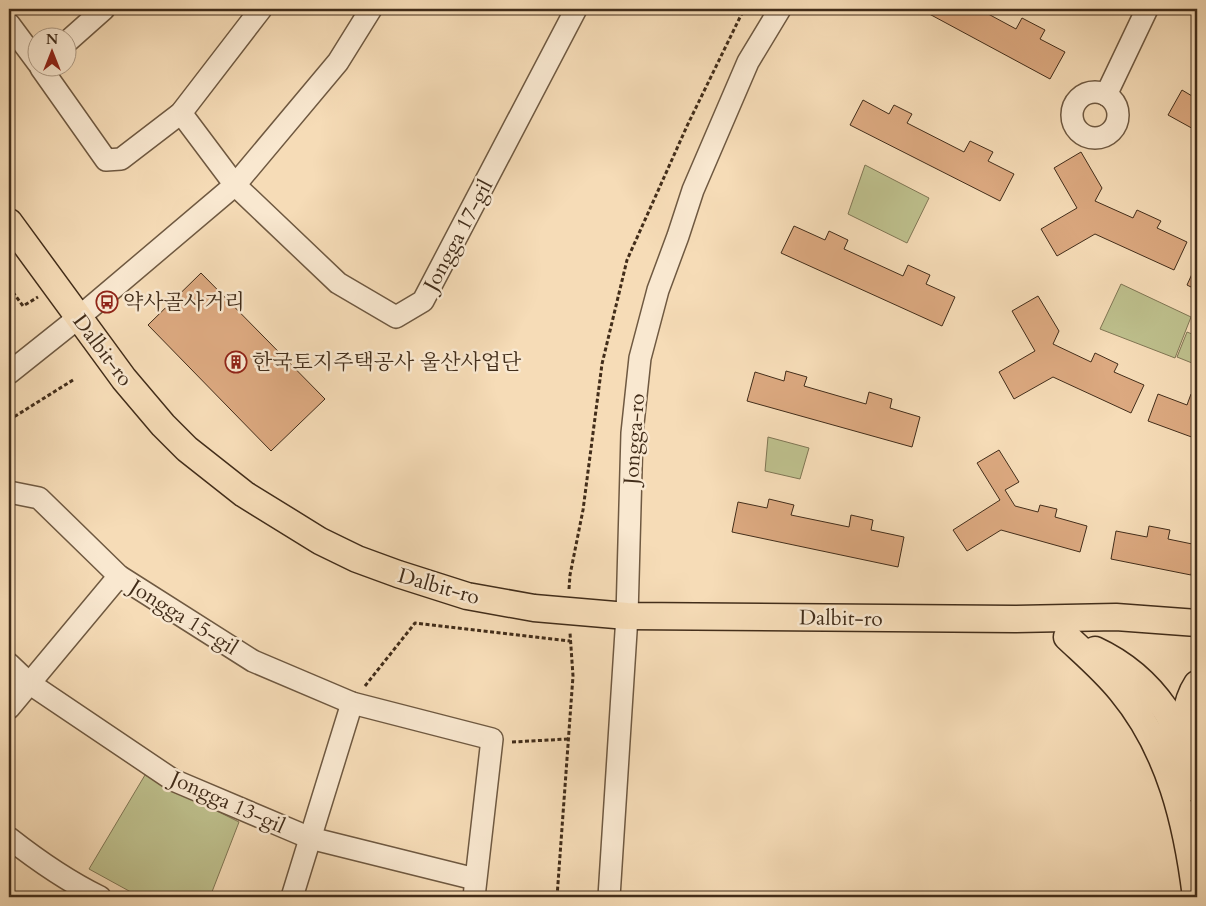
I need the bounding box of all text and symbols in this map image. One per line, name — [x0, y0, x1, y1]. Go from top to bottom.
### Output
north arrow — [28, 28, 78, 78]
text: N — [46, 30, 58, 49]
street label: Jongga 17-gil — [415, 174, 500, 299]
place label: 약사골사거리 — [123, 288, 245, 317]
bus stop icon: 약사골사거리 — [95, 290, 119, 314]
street label: Dalbit-ro — [66, 308, 139, 392]
place label: 한국토지주택공사 울산사업단 — [252, 348, 522, 377]
building icon: 한국토지주택공사 울산사업단 — [224, 350, 248, 374]
street label: Jongga-ro — [617, 392, 652, 489]
street label: Dalbit-ro — [395, 561, 483, 612]
street label: Jongga 15-gil — [122, 571, 243, 662]
street label: Dalbit-ro — [799, 603, 883, 634]
street label: Jongga 13-gil — [163, 763, 290, 841]

